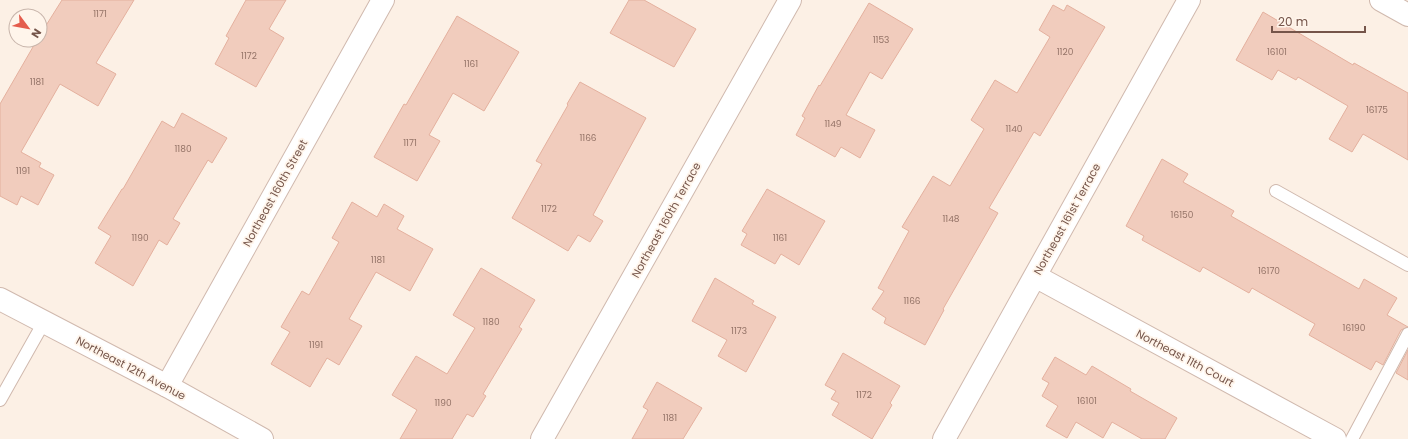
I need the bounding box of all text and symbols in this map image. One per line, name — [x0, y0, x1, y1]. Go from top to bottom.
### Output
north arrow — [8, 8, 48, 48]
house number: 1171 — [93, 8, 107, 20]
scale bar — [1272, 8, 1365, 34]
text: 20 m — [1278, 13, 1308, 30]
text: N — [28, 26, 45, 41]
house number: 1153 — [873, 34, 889, 46]
house number: 1120 — [1057, 46, 1074, 58]
house number: 16101 — [1267, 46, 1287, 58]
house number: 1172 — [241, 50, 257, 62]
house number: 1161 — [464, 58, 478, 70]
house number: 1181 — [30, 76, 44, 88]
house number: 16175 — [1366, 104, 1388, 116]
house number: 1149 — [824, 118, 842, 130]
house number: 1140 — [1005, 123, 1023, 135]
house number: 1166 — [579, 132, 597, 144]
street label: Northeast 160th Street — [239, 136, 311, 250]
house number: 1171 — [403, 137, 417, 149]
house number: 1180 — [174, 143, 192, 155]
street label: Northeast 160th Terrace — [627, 159, 705, 281]
street label: Northeast 161st Terrace — [1030, 160, 1104, 278]
house number: 1191 — [16, 165, 30, 177]
house number: 1172 — [541, 203, 557, 215]
house number: 16150 — [1171, 209, 1194, 221]
house number: 1148 — [942, 213, 960, 225]
house number: 1190 — [131, 232, 149, 244]
house number: 1161 — [773, 232, 787, 244]
house number: 1181 — [371, 254, 385, 266]
house number: 16170 — [1258, 265, 1280, 277]
house number: 1166 — [903, 295, 921, 307]
house number: 1180 — [482, 316, 500, 328]
house number: 16190 — [1343, 322, 1366, 334]
house number: 1173 — [731, 325, 747, 337]
street label: Northeast 11th Court — [1133, 325, 1237, 391]
street label: Northeast 12th Avenue — [73, 332, 189, 404]
house number: 1191 — [309, 339, 323, 351]
house number: 1172 — [856, 389, 872, 401]
house number: 16101 — [1077, 395, 1097, 407]
house number: 1190 — [434, 397, 452, 409]
house number: 1181 — [663, 412, 677, 424]

